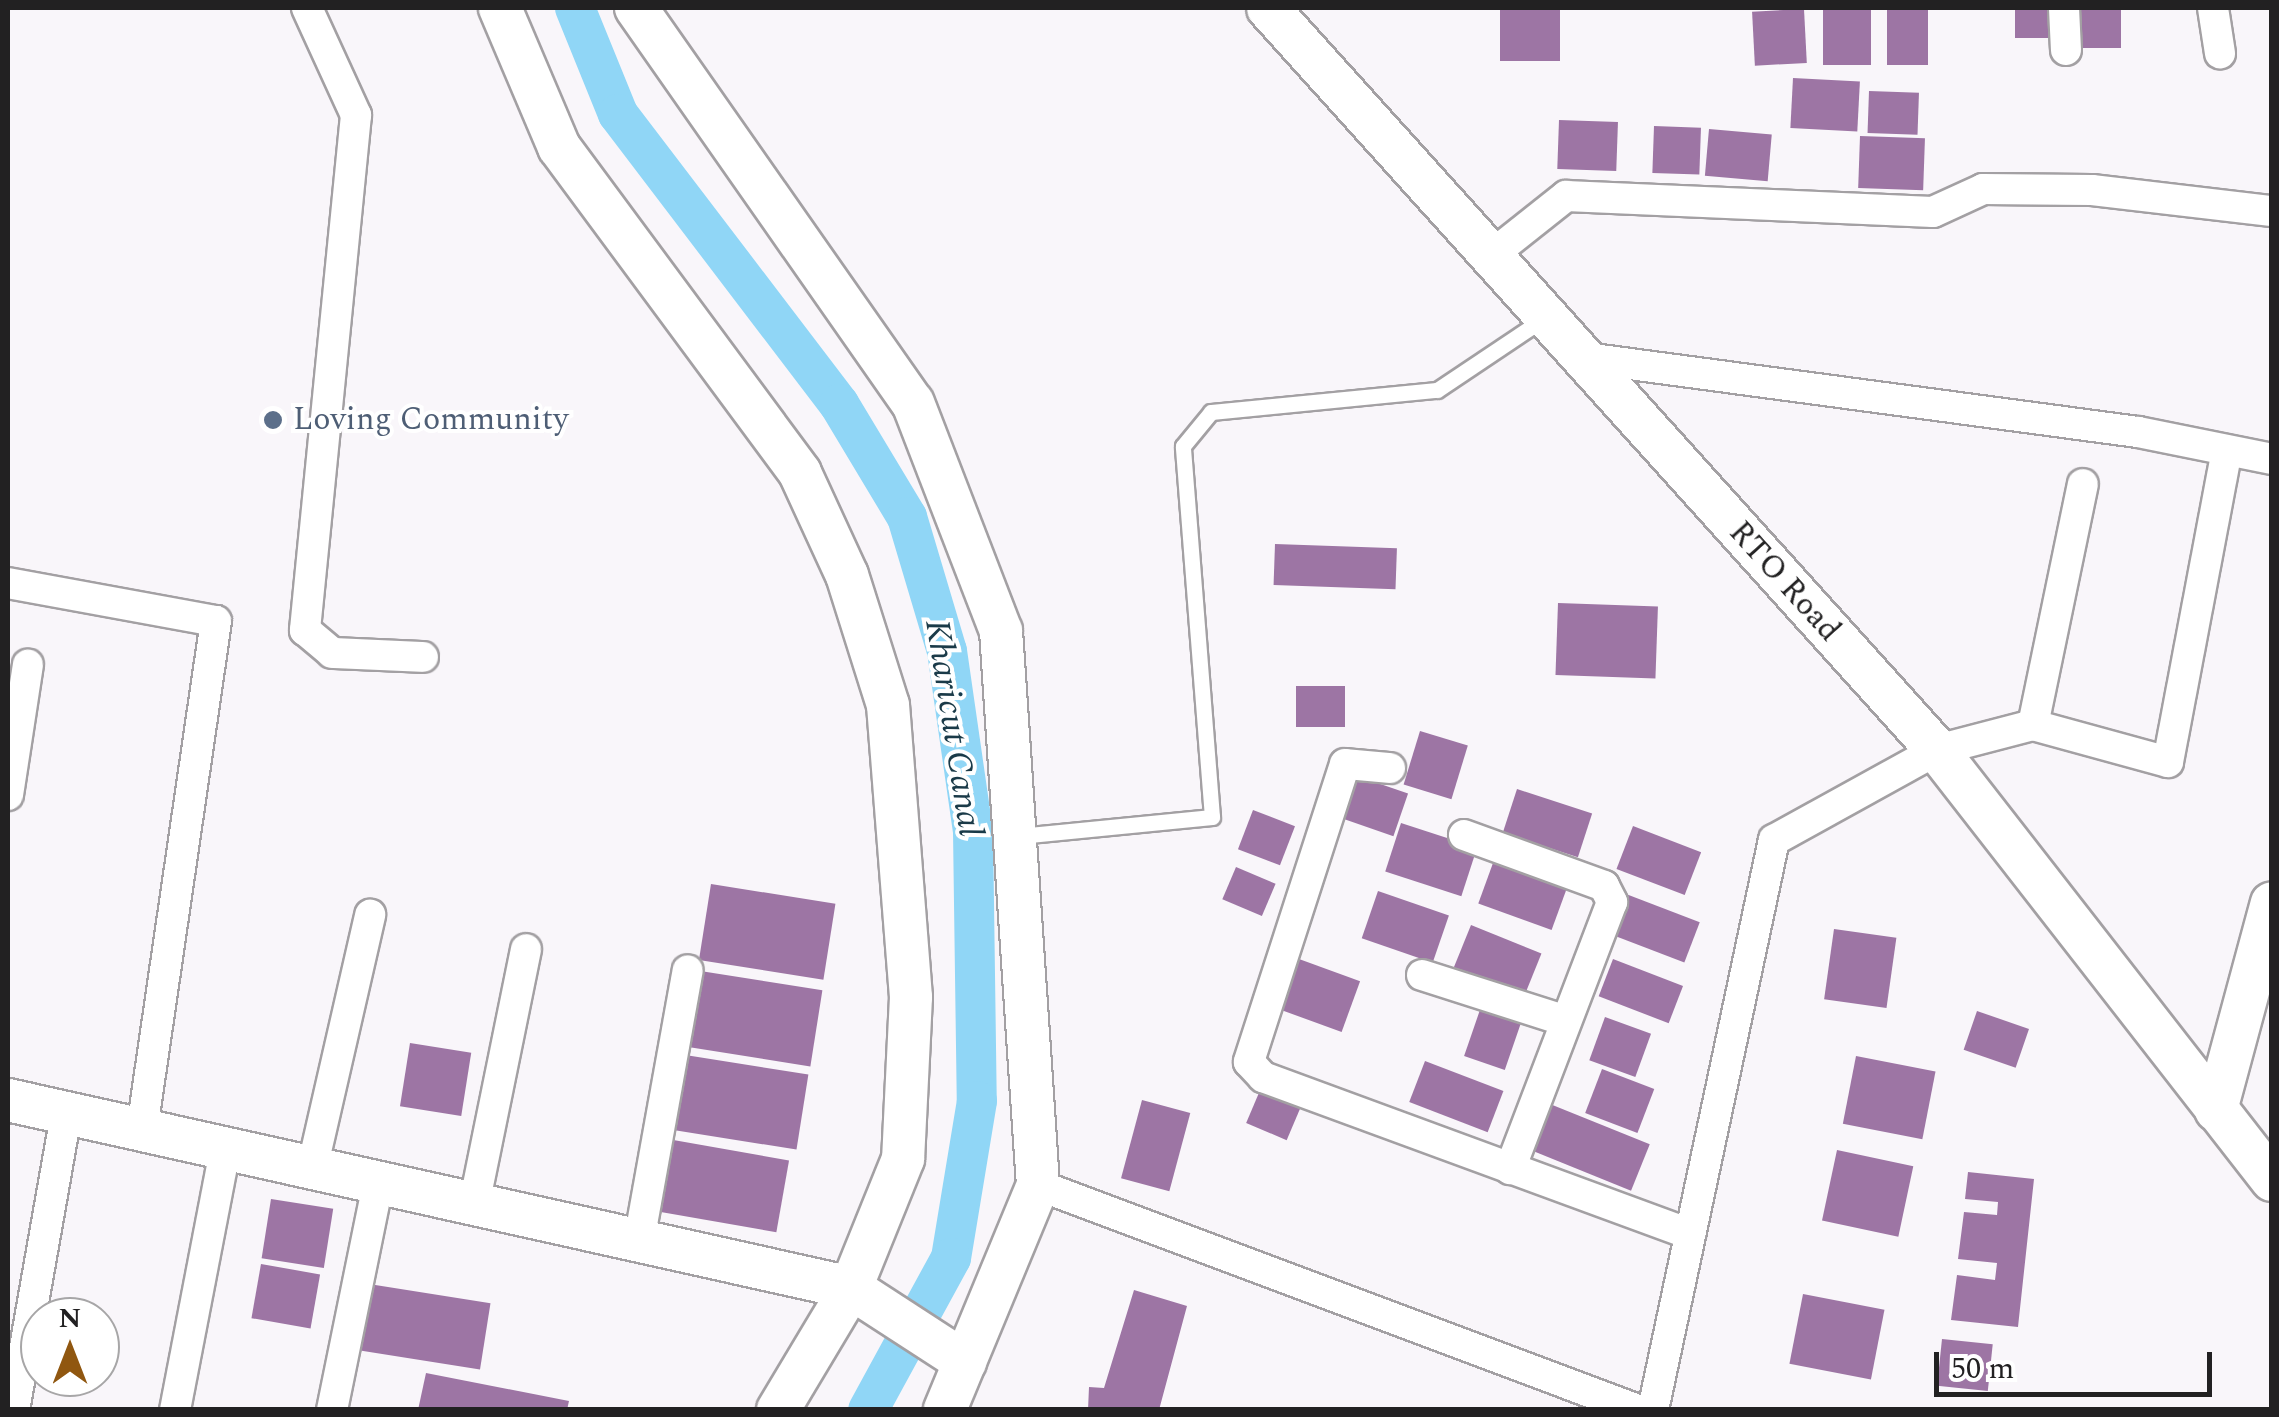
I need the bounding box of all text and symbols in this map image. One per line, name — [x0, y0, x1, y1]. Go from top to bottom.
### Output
place label: Loving Community — [293, 401, 568, 439]
marker: Loving Community — [262, 409, 284, 431]
street label: RTO Road — [1720, 514, 1848, 650]
water label: Kharicut Canal — [915, 616, 991, 840]
north arrow — [20, 1297, 120, 1397]
text: N — [59, 1297, 81, 1340]
scale bar — [1939, 1332, 2216, 1394]
text: 50 m — [1951, 1346, 2014, 1392]

